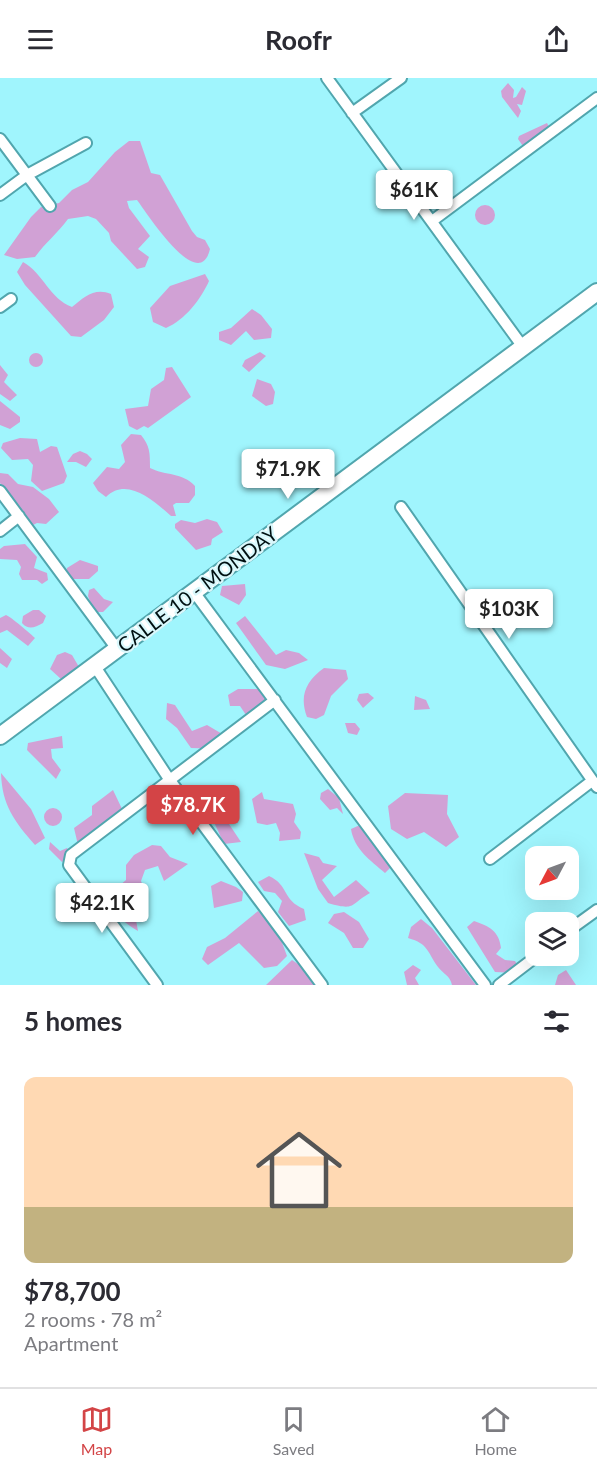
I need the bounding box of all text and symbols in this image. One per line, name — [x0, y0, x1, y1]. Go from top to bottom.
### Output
icon: menu — [24, 23, 57, 56]
text: Roofr — [265, 23, 332, 56]
icon: share — [540, 23, 573, 56]
pin: $61K — [378, 170, 450, 221]
text: $61K — [390, 177, 438, 201]
pin: $71.9K — [239, 449, 337, 500]
text: $71.9K — [256, 456, 320, 480]
street label: CALLE 10 - MONDAY — [112, 521, 282, 657]
pin: $103K — [467, 589, 551, 640]
text: $103K — [479, 596, 539, 620]
pin: $78.7K — [144, 785, 242, 836]
text: $78.7K — [161, 792, 225, 816]
north arrow — [525, 846, 579, 900]
map controls — [525, 846, 579, 966]
pin: $42.1K — [53, 883, 151, 934]
text: $42.1K — [70, 890, 134, 914]
button: layers — [525, 912, 579, 966]
text: 5 homes — [24, 1005, 122, 1037]
icon: filters — [540, 1005, 573, 1038]
icon: home — [245, 1116, 353, 1224]
text: $78,700 — [24, 1275, 121, 1307]
text: 2 rooms · 78 m² — [24, 1307, 162, 1331]
text: Apartment — [24, 1331, 118, 1355]
tab: Map — [80, 1403, 113, 1458]
tab: Saved — [273, 1403, 315, 1458]
tab: Home — [474, 1403, 517, 1458]

